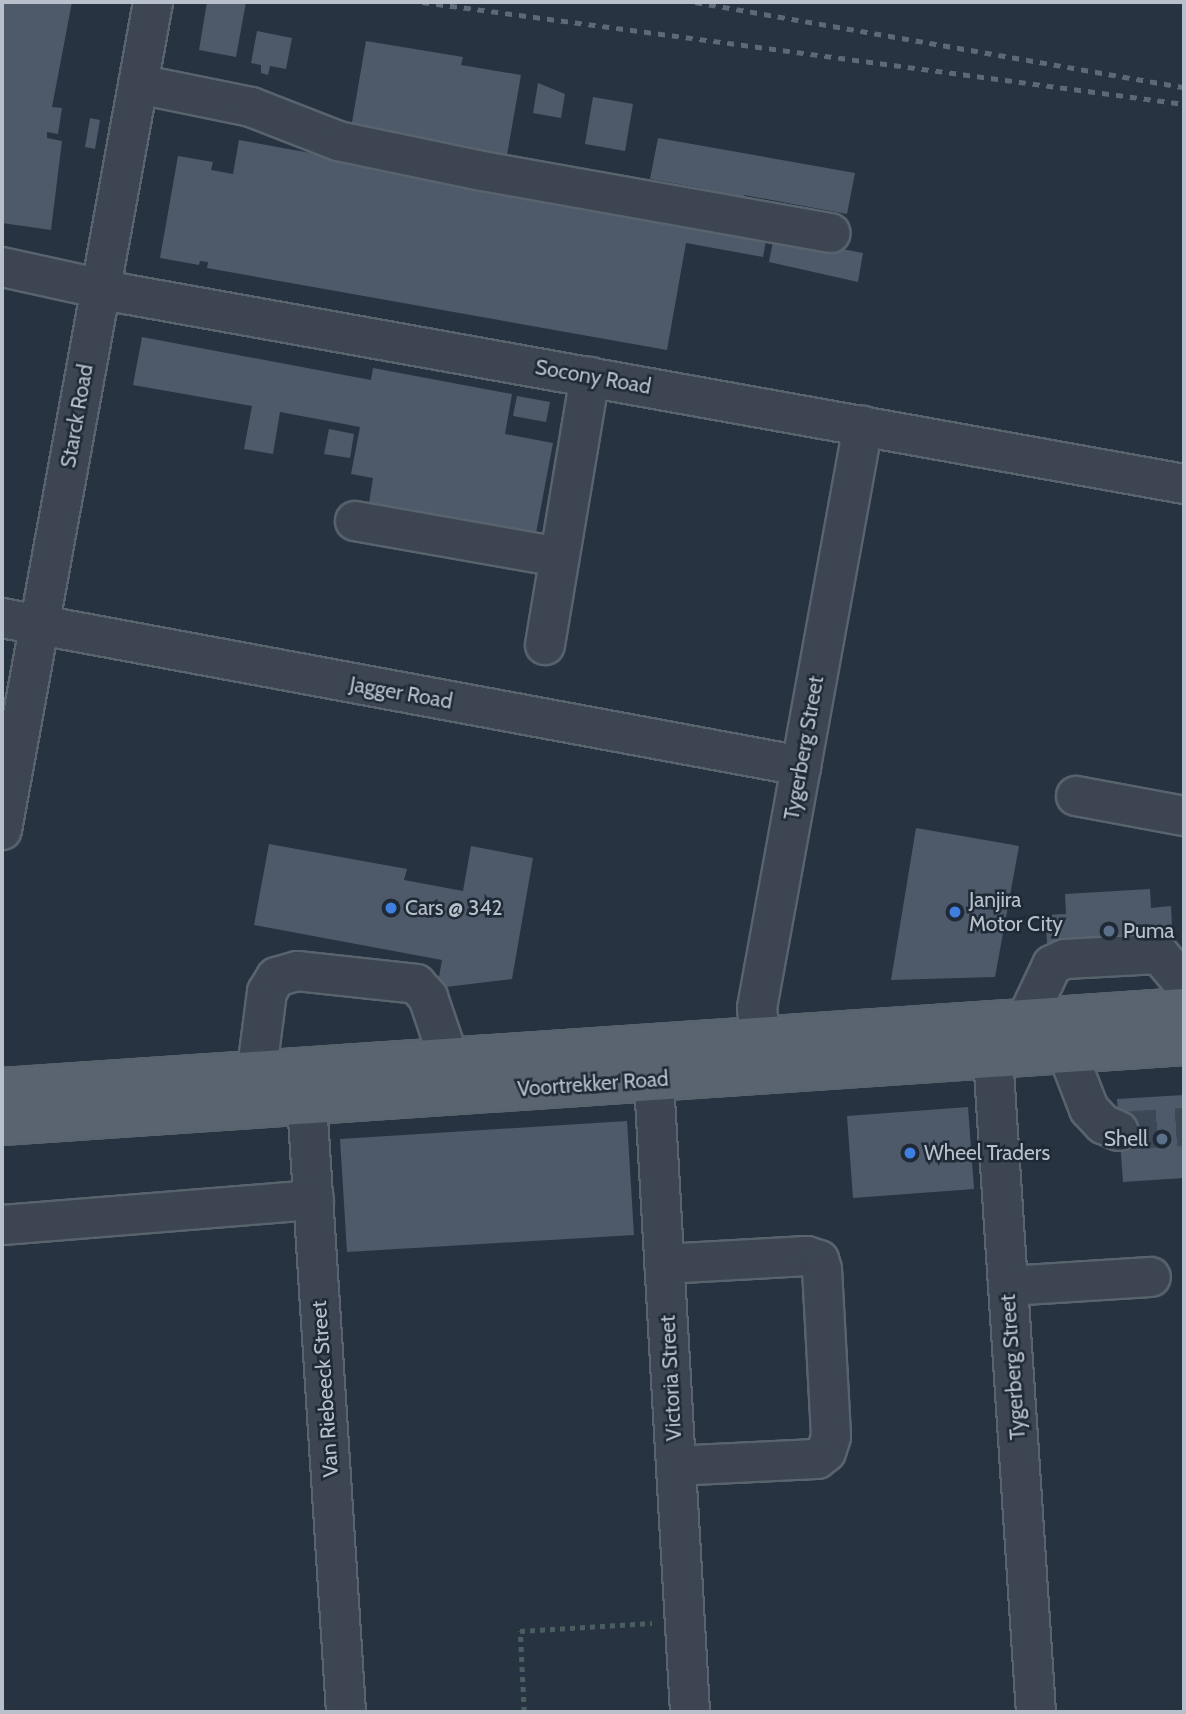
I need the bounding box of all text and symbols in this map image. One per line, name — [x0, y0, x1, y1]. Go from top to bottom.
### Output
street label: Socony Road — [533, 354, 653, 400]
street label: Starck Road — [56, 362, 98, 470]
street label: Jagger Road — [348, 672, 454, 714]
street label: Tygerberg Street — [779, 674, 829, 822]
place label: Janjira Motor City — [969, 887, 1063, 937]
place label: Cars @ 342 — [405, 895, 503, 921]
marker: Cars @ 342 — [383, 900, 399, 916]
marker: Janjira Motor City — [947, 904, 963, 920]
place label: Puma — [1123, 918, 1174, 944]
marker: Puma — [1101, 923, 1117, 939]
street label: Voortrekker Road — [517, 1066, 669, 1102]
place label: Shell — [1104, 1126, 1148, 1152]
marker: Shell — [1154, 1131, 1170, 1147]
place label: Wheel Traders — [924, 1140, 1050, 1166]
marker: Wheel Traders — [902, 1145, 918, 1161]
street label: Tygerberg Street — [995, 1293, 1031, 1441]
street label: Van Riebeeck Street — [306, 1300, 344, 1478]
street label: Victoria Street — [655, 1314, 687, 1442]

